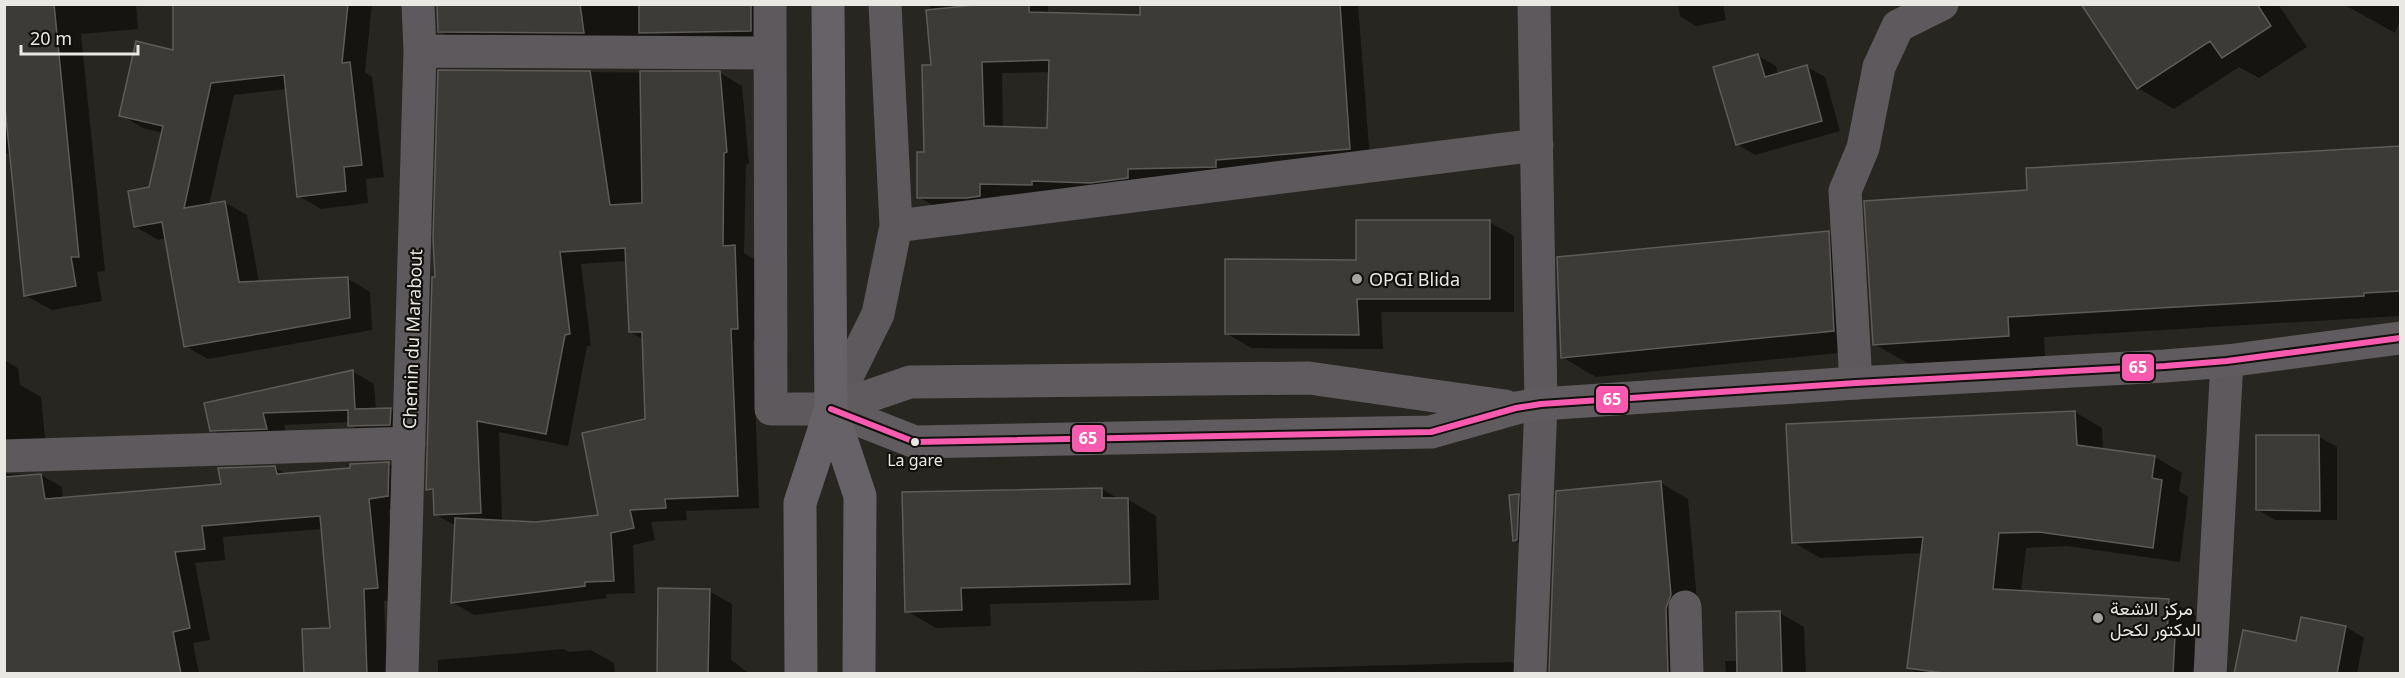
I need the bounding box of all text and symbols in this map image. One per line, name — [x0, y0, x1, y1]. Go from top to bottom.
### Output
scale bar — [21, 18, 138, 56]
text: 20 m — [30, 26, 72, 50]
street label: Chemin du Marabout — [397, 248, 427, 429]
place label: OPGI Blida — [1369, 267, 1460, 291]
marker: OPGI Blida — [1350, 272, 1364, 286]
line badge: 65 — [2121, 353, 2155, 382]
text: 65 — [2129, 356, 2147, 378]
line badge: 65 — [1595, 385, 1629, 414]
text: 65 — [1603, 388, 1621, 410]
line badge: 65 — [1071, 424, 1106, 453]
text: 65 — [1079, 427, 1097, 449]
marker: La gare — [909, 436, 921, 448]
place label: La gare — [887, 449, 943, 471]
place label: مركز الاشعة الدكتور لكحل — [2110, 596, 2201, 641]
marker: مركز الاشعة الدكتور لكحل — [2091, 611, 2105, 625]

